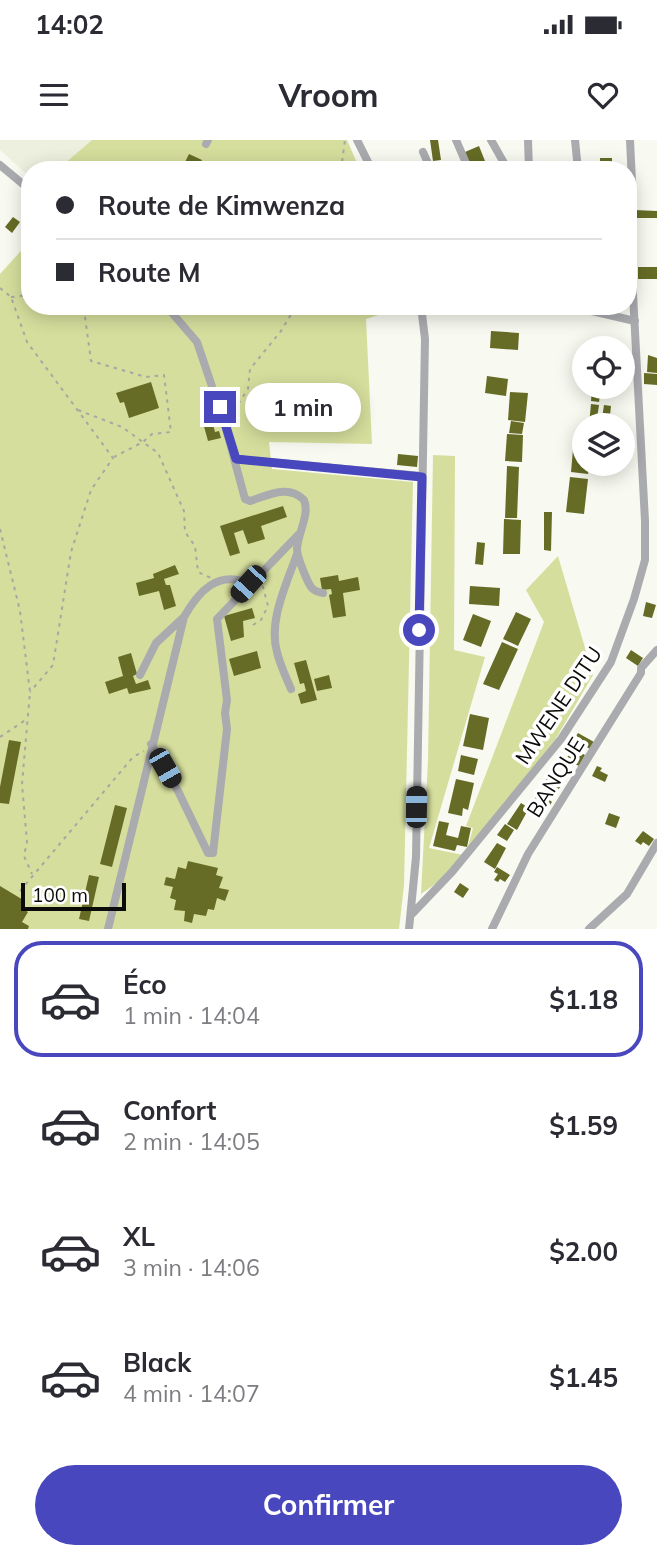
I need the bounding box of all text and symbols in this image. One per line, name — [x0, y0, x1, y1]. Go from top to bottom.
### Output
text: 14:02 — [35, 8, 104, 41]
text: Vroom — [278, 75, 379, 115]
icon: menu — [35, 76, 73, 114]
icon: heart — [584, 76, 622, 114]
text: Route de Kimwenza — [98, 189, 345, 222]
text: Route M — [98, 256, 201, 289]
map controls — [572, 336, 635, 476]
button: locate — [572, 336, 635, 399]
callout: 1 min — [244, 383, 360, 432]
route end — [204, 391, 236, 423]
text: 1 min — [273, 393, 333, 422]
button: layers — [572, 413, 635, 476]
car — [227, 561, 270, 607]
route start — [403, 614, 435, 646]
street label: MWENE DITU — [509, 641, 607, 769]
street label: BANQUE — [520, 732, 590, 822]
car — [146, 745, 185, 791]
car — [406, 786, 427, 828]
scale bar — [21, 880, 126, 912]
text: 100 m — [32, 883, 88, 907]
icon: car — [39, 968, 102, 1031]
text: Éco — [123, 968, 167, 1001]
text: $1.18 — [549, 983, 618, 1016]
text: 1 min · 14:04 — [123, 1001, 260, 1030]
icon: car — [39, 1094, 102, 1157]
text: Confort — [123, 1094, 216, 1127]
text: $1.59 — [549, 1109, 618, 1142]
text: 2 min · 14:05 — [123, 1127, 260, 1156]
icon: car — [39, 1220, 102, 1283]
text: XL — [123, 1220, 155, 1253]
text: $2.00 — [549, 1235, 618, 1268]
text: 3 min · 14:06 — [123, 1253, 260, 1282]
icon: car — [39, 1346, 102, 1409]
text: Black — [123, 1346, 191, 1379]
text: $1.45 — [549, 1361, 618, 1394]
text: 4 min · 14:07 — [123, 1379, 260, 1408]
button: Confirmer — [35, 1465, 622, 1545]

